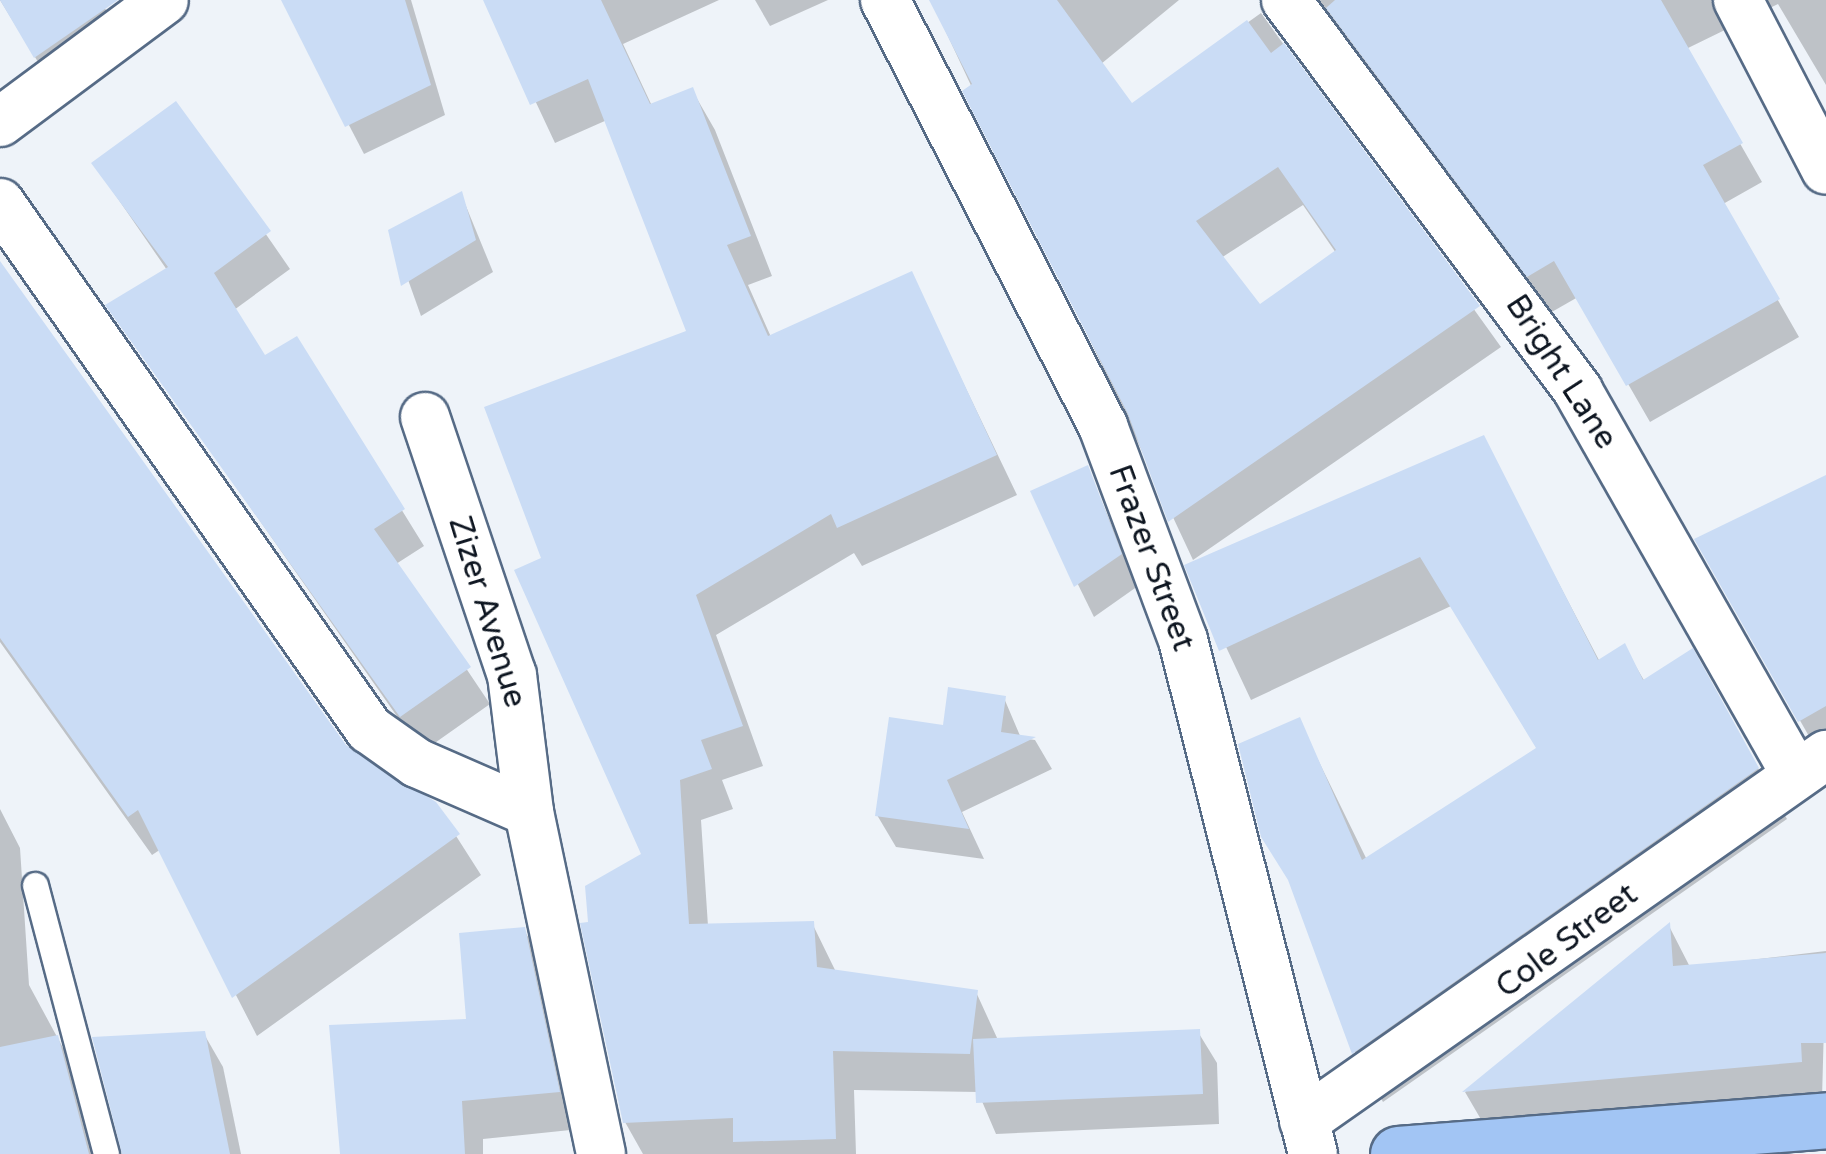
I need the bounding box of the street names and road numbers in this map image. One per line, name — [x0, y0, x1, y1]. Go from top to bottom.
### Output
street label: Bright Lane — [1497, 288, 1625, 456]
street label: Frazer Street — [1100, 460, 1202, 656]
street label: Zizer Avenue — [440, 512, 534, 712]
street label: Cole Street — [1489, 875, 1645, 1007]

